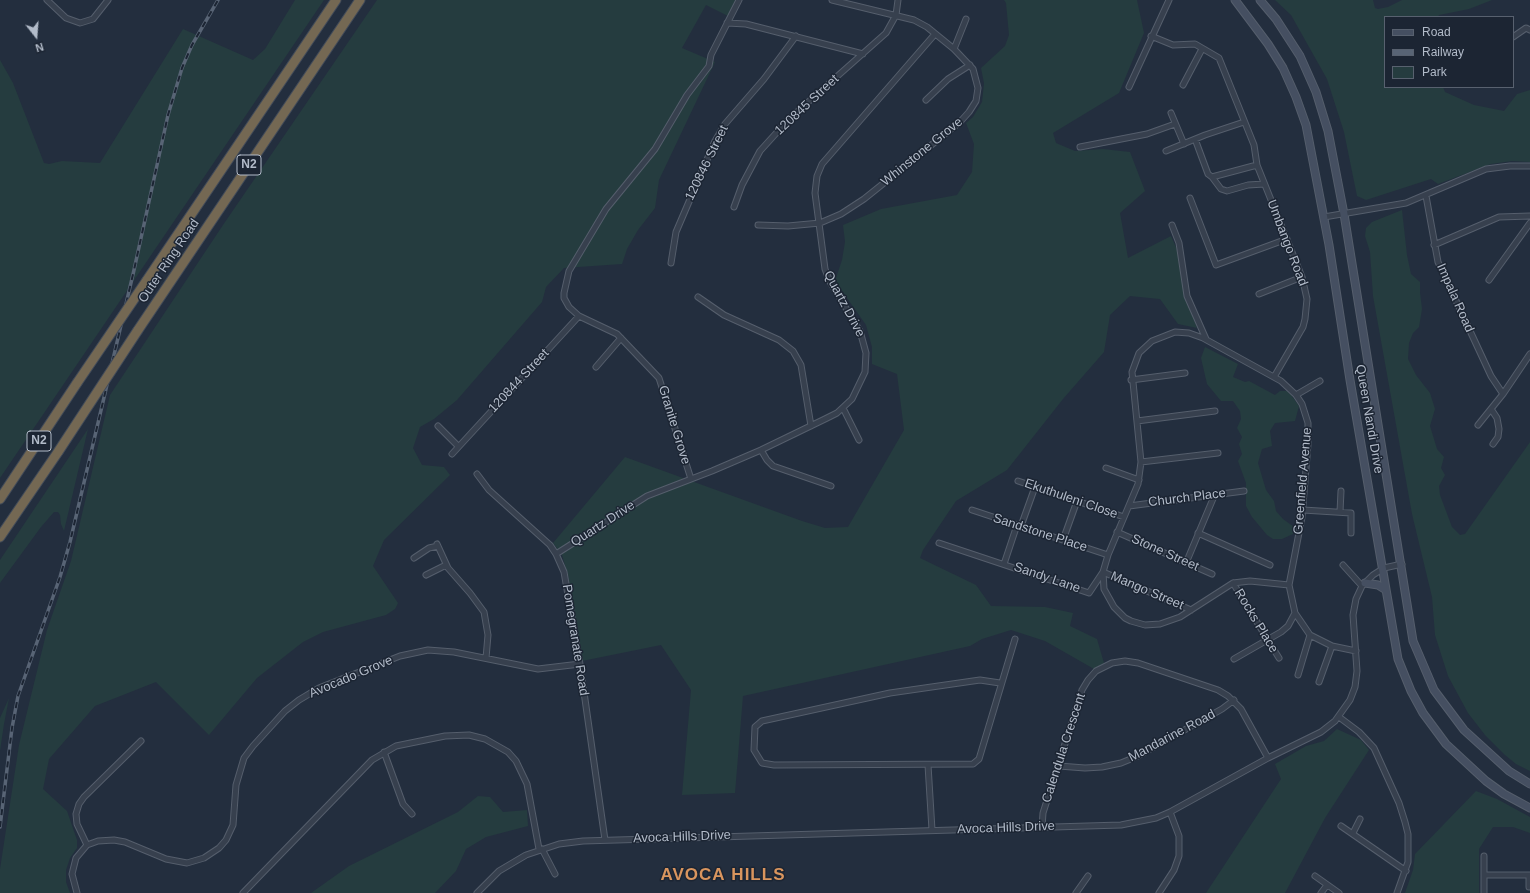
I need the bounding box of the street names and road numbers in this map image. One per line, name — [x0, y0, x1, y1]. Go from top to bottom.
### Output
street label: 120845 Street — [772, 71, 842, 139]
street label: Whinstone Grove — [878, 114, 966, 190]
street label: 120846 Street — [682, 123, 732, 203]
road number: N2 — [237, 155, 261, 175]
street label: Umbango Road — [1263, 198, 1311, 288]
street label: Outer Ring Road — [135, 216, 203, 306]
street label: Impala Road — [1433, 261, 1477, 335]
street label: Quartz Drive — [820, 268, 868, 340]
street label: 120844 Street — [485, 346, 553, 416]
street label: Queen Nandi Drive — [1352, 363, 1386, 475]
street label: Granite Grove — [655, 384, 693, 466]
street label: Greenfield Avenue — [1291, 427, 1315, 535]
road number: N2 — [27, 431, 51, 451]
street label: Ekuthuleni Close — [1022, 476, 1120, 522]
street label: Church Place — [1147, 486, 1227, 510]
street label: Quartz Drive — [568, 498, 638, 550]
street label: Sandstone Place — [991, 510, 1089, 556]
street label: Stone Street — [1129, 531, 1201, 575]
street label: Sandy Lane — [1012, 559, 1082, 597]
street label: Mango Street — [1108, 569, 1186, 613]
street label: Pomegranate Road — [558, 583, 592, 697]
street label: Rocks Place — [1231, 586, 1281, 656]
street label: Avocado Grove — [307, 652, 395, 702]
street label: Calendula Crescent — [1039, 691, 1089, 805]
street label: Mandarine Road — [1126, 707, 1218, 765]
street label: Avoca Hills Drive — [957, 818, 1055, 838]
street label: Avoca Hills Drive — [633, 827, 731, 847]

